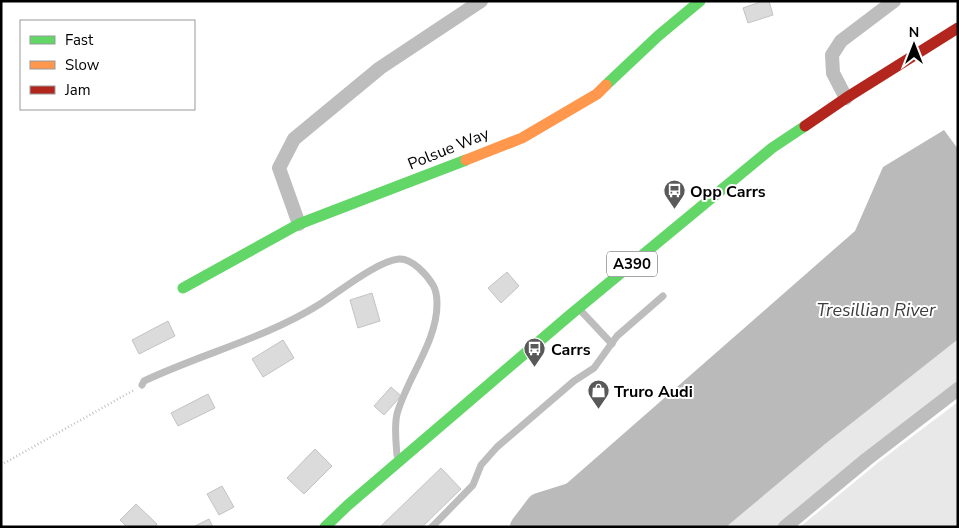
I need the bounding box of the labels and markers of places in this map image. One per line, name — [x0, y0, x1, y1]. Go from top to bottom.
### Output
bus stop icon: Opp Carrs — [662, 179, 686, 210]
place label: Opp Carrs — [690, 181, 766, 203]
bus stop icon: Carrs — [523, 337, 547, 368]
place label: Carrs — [551, 339, 591, 361]
shop icon: Truro Audi — [586, 379, 610, 410]
place label: Truro Audi — [614, 381, 693, 403]

